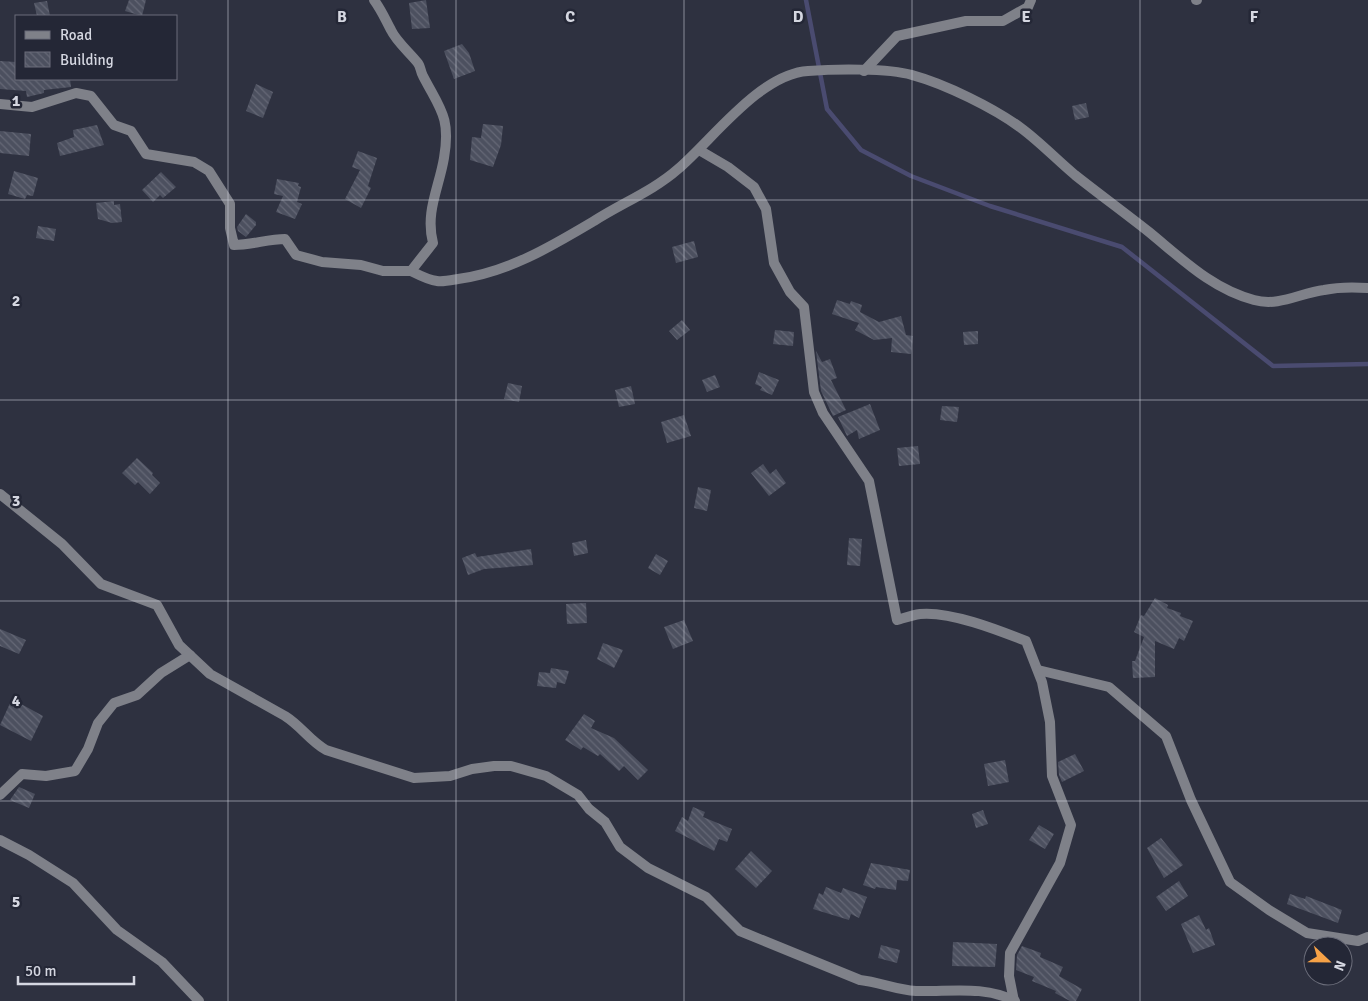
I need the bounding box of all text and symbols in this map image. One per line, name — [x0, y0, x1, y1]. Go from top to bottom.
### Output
text: B — [337, 7, 347, 27]
text: C — [565, 7, 575, 27]
text: D — [793, 7, 804, 27]
text: E — [1021, 7, 1031, 27]
text: F — [1250, 7, 1259, 27]
legend — [15, 15, 178, 80]
text: Road — [60, 26, 92, 44]
text: Building — [60, 51, 114, 69]
text: 1 — [12, 91, 21, 111]
text: 2 — [12, 291, 20, 311]
text: 3 — [12, 491, 20, 511]
text: 4 — [12, 691, 21, 711]
text: 5 — [12, 892, 20, 912]
north arrow — [1303, 936, 1353, 986]
scale bar — [18, 954, 134, 986]
text: N — [1330, 958, 1349, 973]
text: 50 m — [25, 962, 56, 980]

